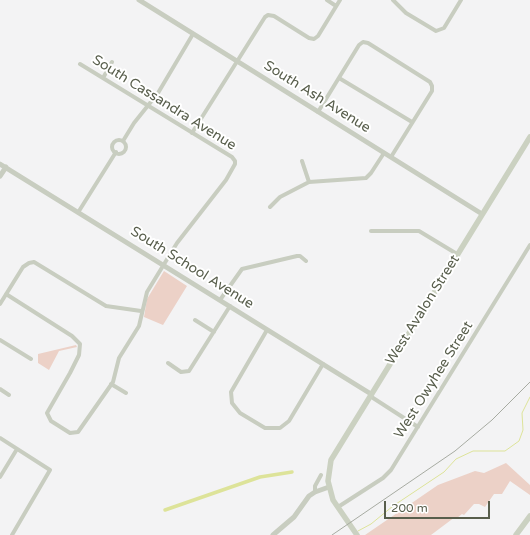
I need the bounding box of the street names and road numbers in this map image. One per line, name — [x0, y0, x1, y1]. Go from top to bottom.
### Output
street label: South Cassandra Avenue — [89, 52, 239, 154]
street label: South Ash Avenue — [261, 57, 373, 137]
street label: South School Avenue — [127, 223, 257, 313]
street label: West Avalon Street — [382, 252, 464, 368]
street label: West Owyhee Street — [391, 318, 477, 442]

